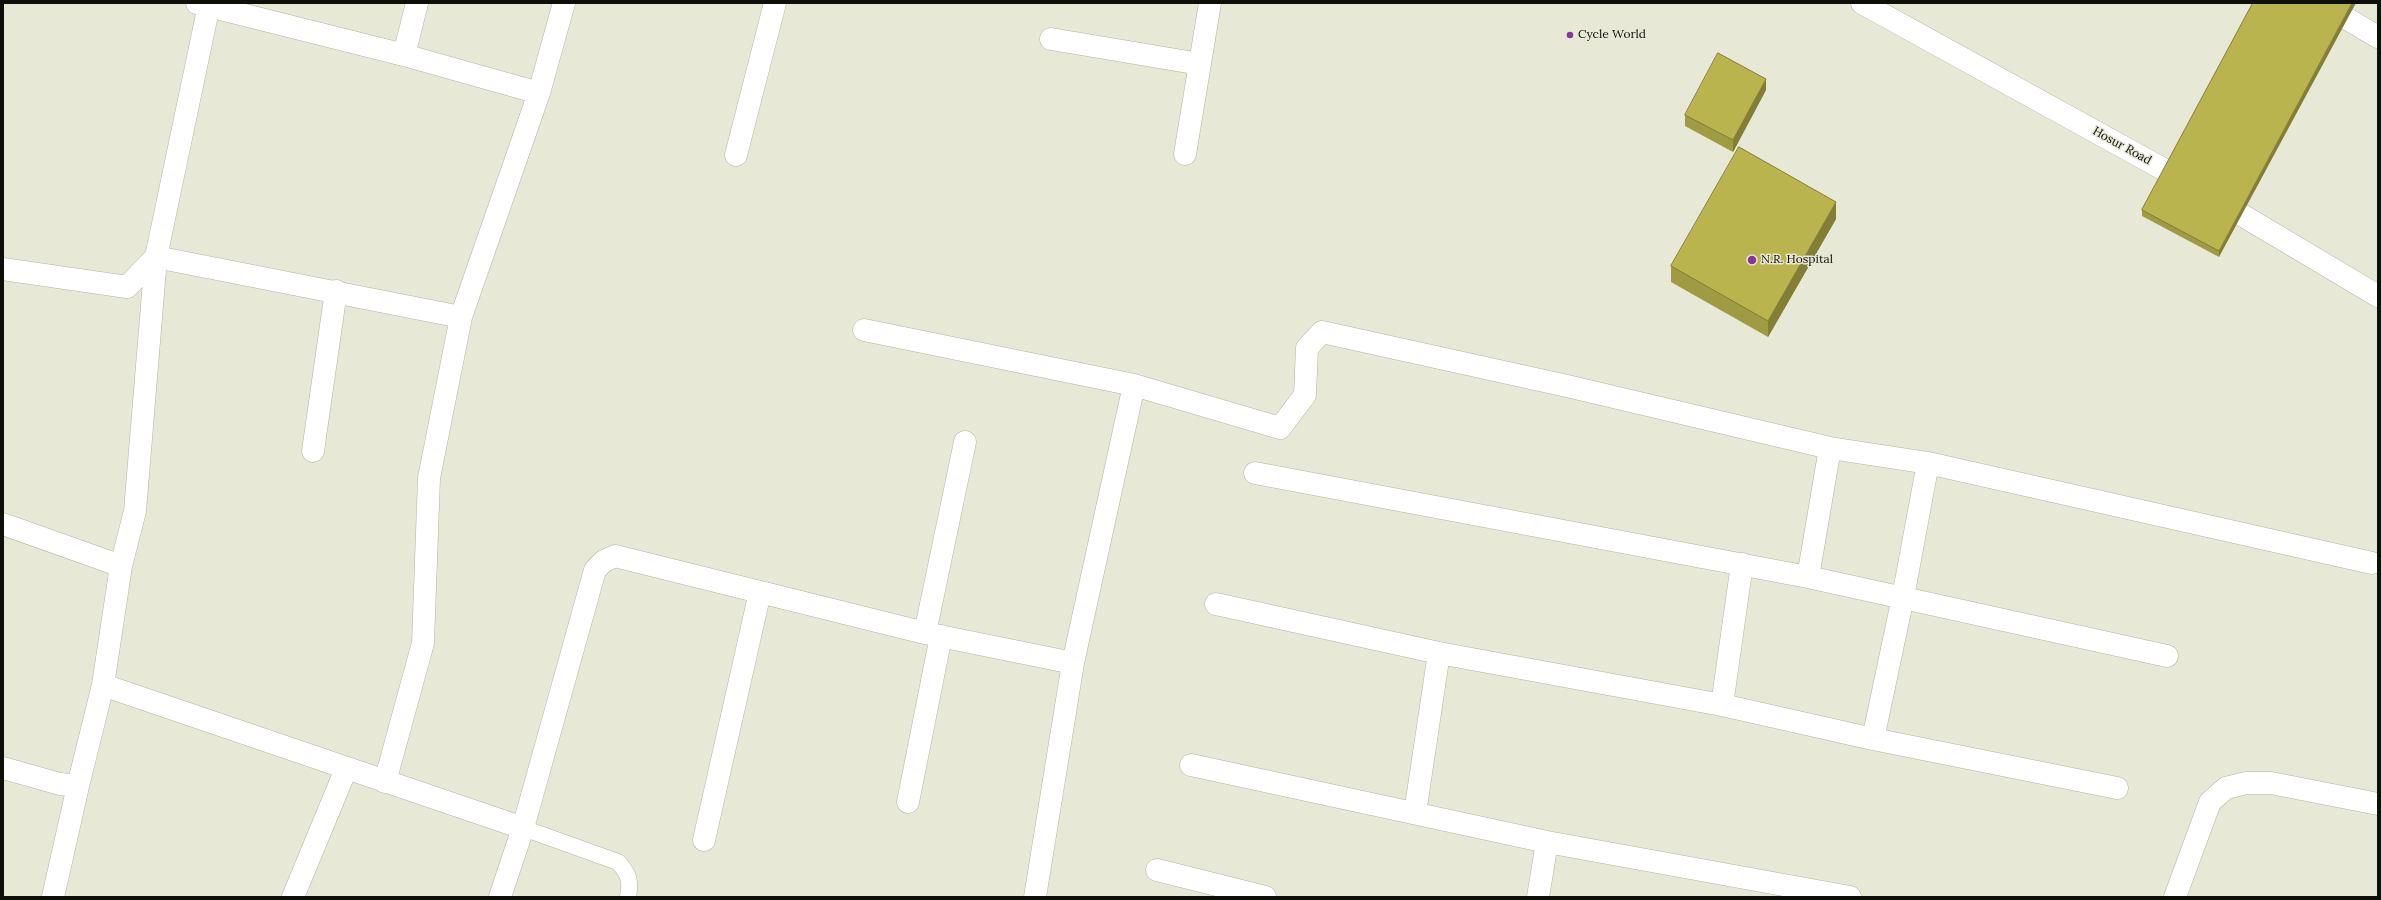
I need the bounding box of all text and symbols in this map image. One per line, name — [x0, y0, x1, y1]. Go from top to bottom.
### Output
place label: Cycle World — [1578, 28, 1646, 42]
marker: Cycle World — [1565, 30, 1575, 40]
street label: Hosur Road — [2090, 124, 2154, 168]
place label: N.R. Hospital — [1761, 253, 1833, 267]
marker: N.R. Hospital — [1746, 254, 1758, 266]

